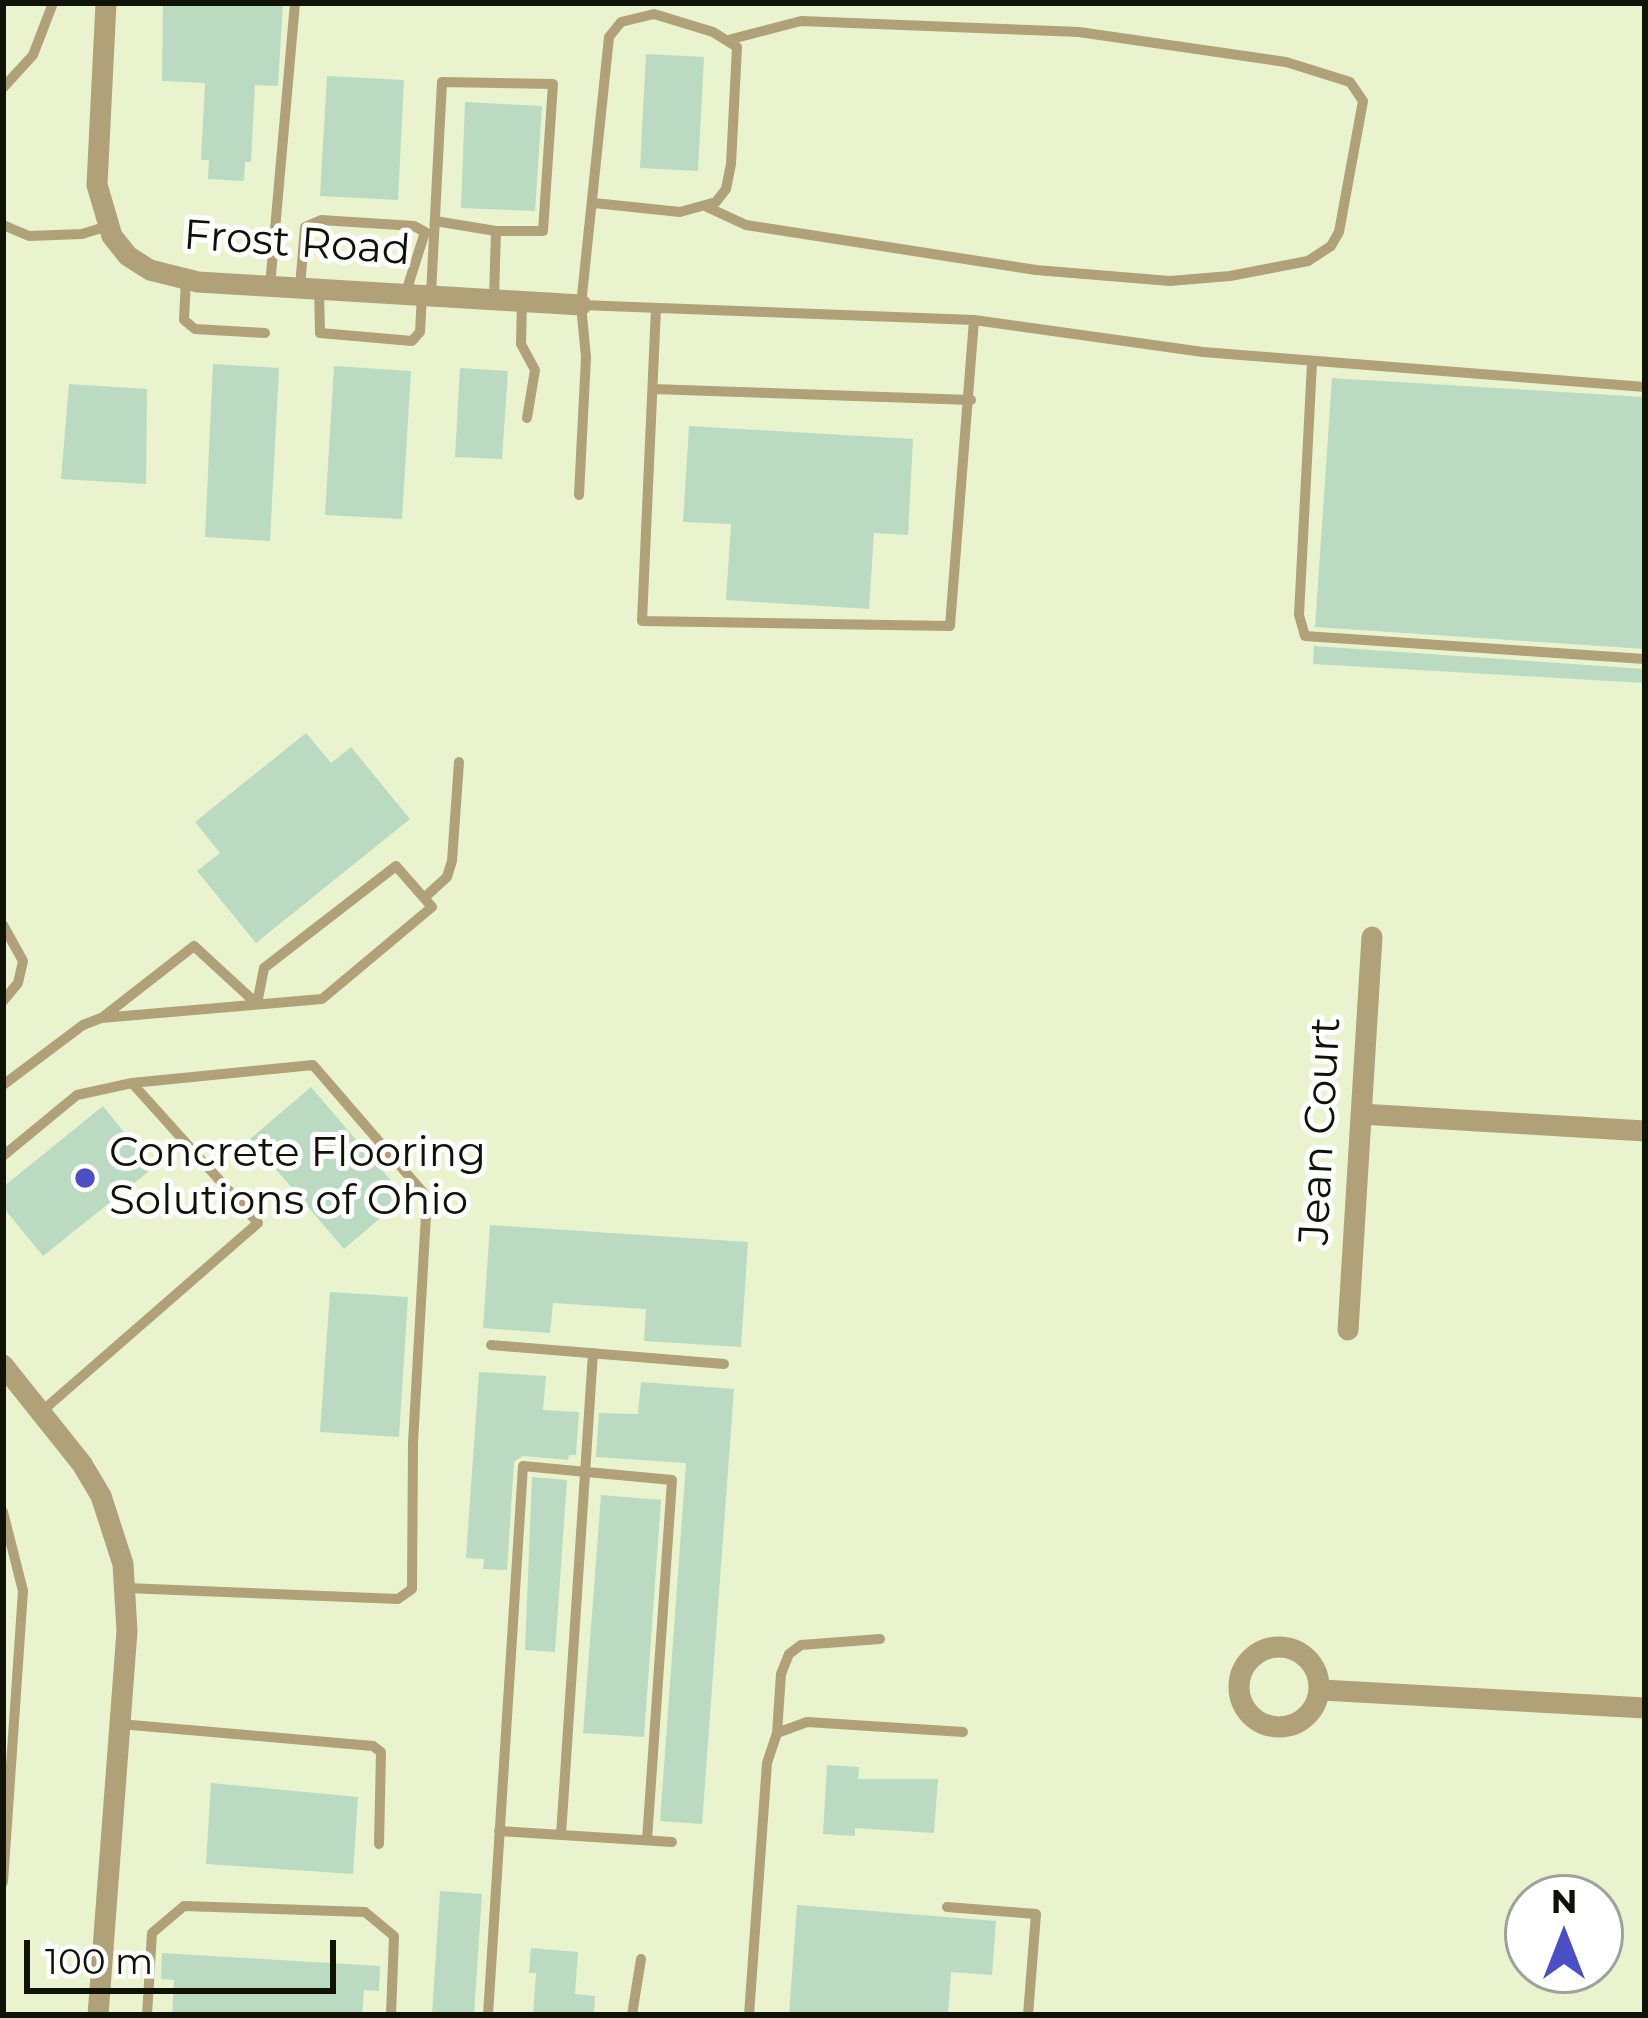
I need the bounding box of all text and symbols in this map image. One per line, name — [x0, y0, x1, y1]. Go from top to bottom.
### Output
street label: Frost Road — [182, 211, 412, 277]
street label: Jean Court — [1290, 1016, 1352, 1246]
place label: Concrete Flooring Solutions of Ohio — [109, 1129, 486, 1228]
marker: Concrete Flooring Solutions of Ohio — [72, 1165, 98, 1191]
north arrow — [1504, 1874, 1624, 1994]
text: N — [1551, 1881, 1577, 1921]
scale bar — [30, 1916, 342, 1990]
text: 100 m — [45, 1939, 153, 1983]

